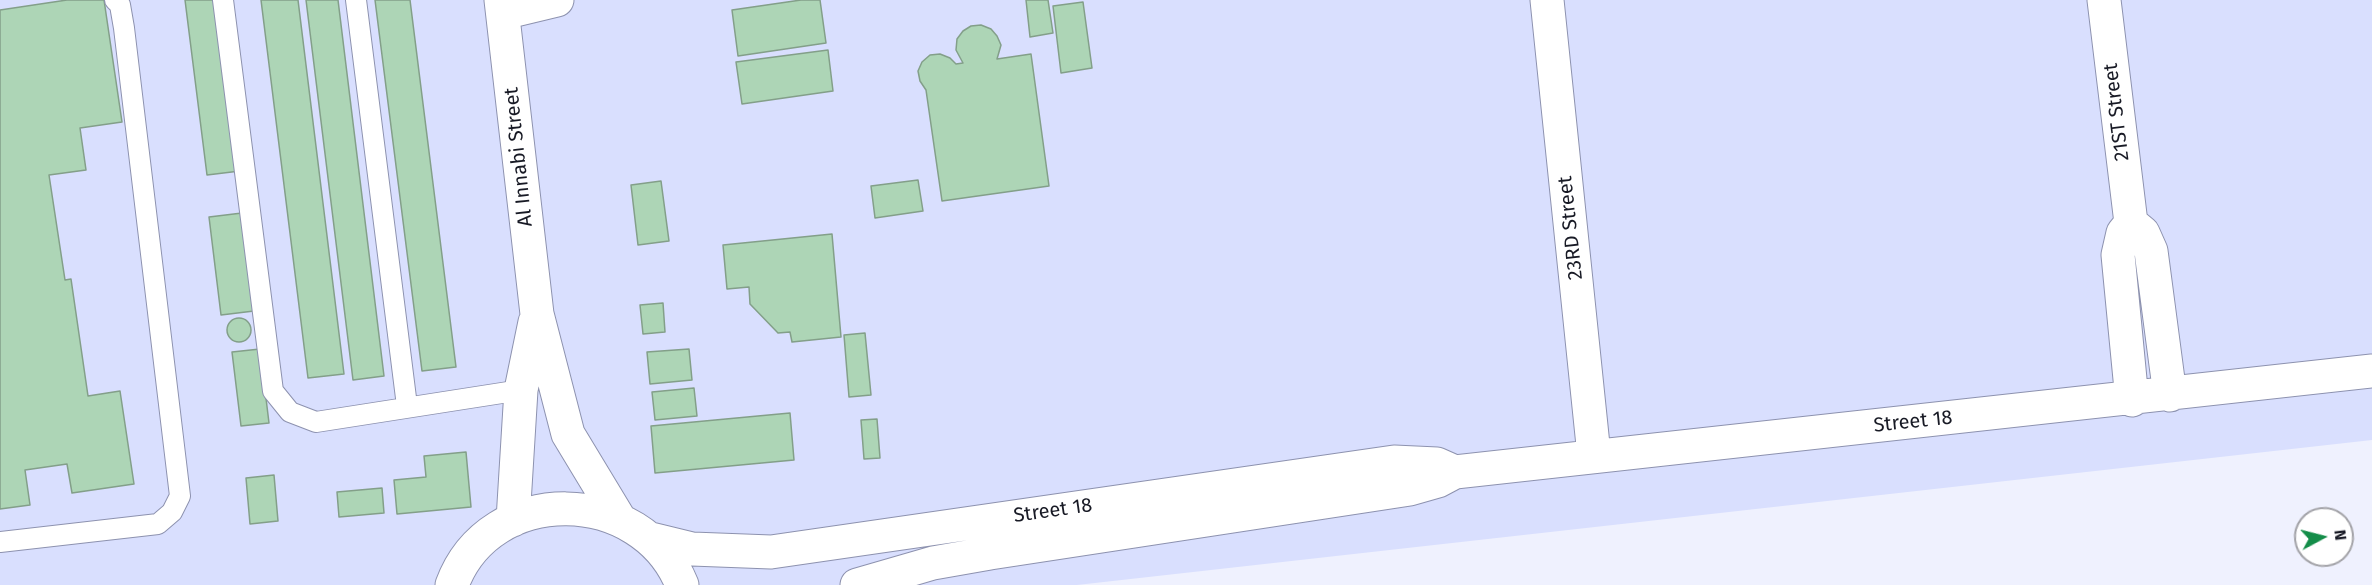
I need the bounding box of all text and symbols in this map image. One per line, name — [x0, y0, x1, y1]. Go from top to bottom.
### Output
street label: 21ST Street — [2099, 62, 2135, 162]
street label: Al Innabi Street — [500, 86, 538, 228]
street label: 23RD Street — [1554, 175, 1588, 281]
street label: Street 18 — [1872, 406, 1954, 438]
street label: Street 18 — [1012, 494, 1094, 528]
north arrow — [2294, 507, 2354, 567]
text: N — [2330, 529, 2350, 541]

